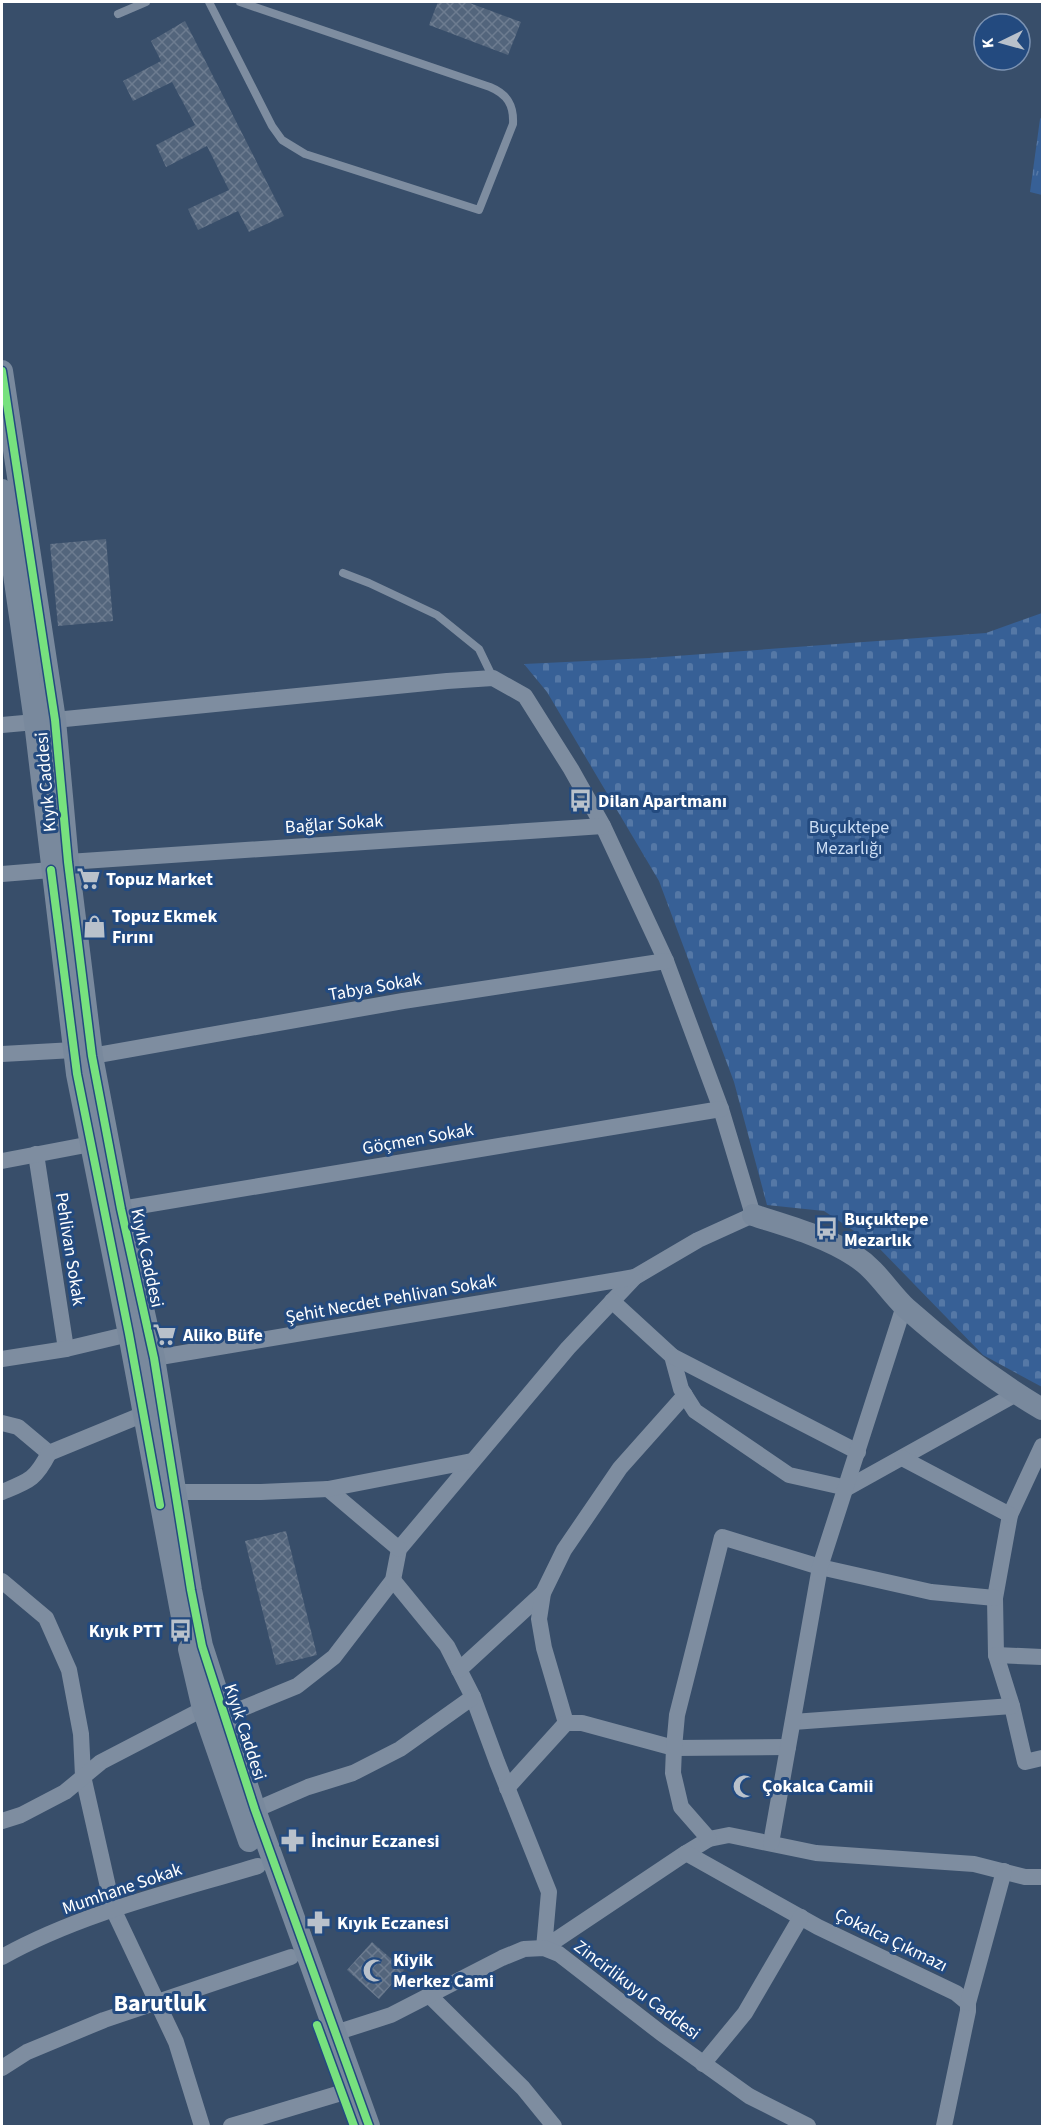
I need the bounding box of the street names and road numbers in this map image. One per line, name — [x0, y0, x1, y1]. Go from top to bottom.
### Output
street label: Kıyık Caddesi — [29, 731, 63, 833]
street label: Bağlar Sokak — [284, 808, 384, 840]
street label: Tabya Sokak — [326, 967, 424, 1007]
street label: Göçmen Sokak — [360, 1117, 476, 1161]
street label: Pehlivan Sokak — [49, 1191, 91, 1307]
street label: Kıyık Caddesi — [124, 1206, 170, 1310]
street label: Şehit Necdet Pehlivan Sokak — [284, 1268, 498, 1330]
street label: Kıyık Caddesi — [218, 1680, 272, 1784]
street label: Mumhane Sokak — [59, 1857, 185, 1921]
street label: Çokalca Çıkmazı — [830, 1902, 952, 1978]
street label: Zincirlikuyu Caddesi — [569, 1934, 705, 2046]

